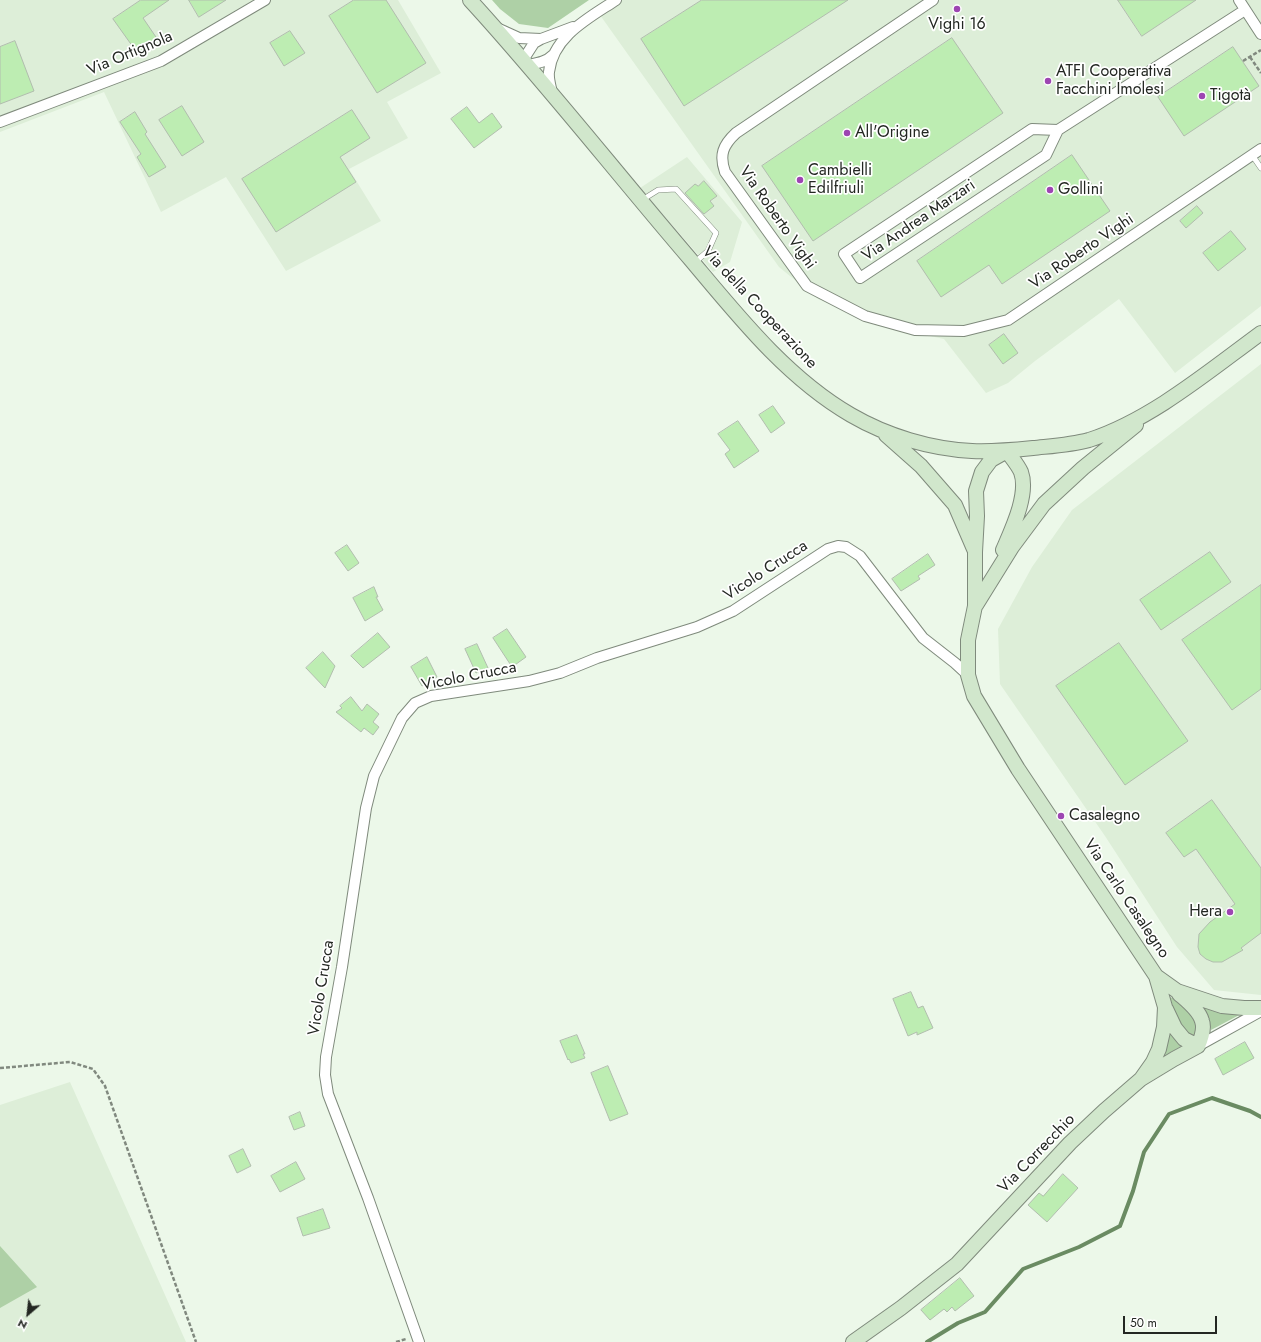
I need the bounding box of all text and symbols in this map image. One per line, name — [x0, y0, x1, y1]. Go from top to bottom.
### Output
marker: Vighi 16 — [952, 4, 962, 14]
place label: Vighi 16 — [928, 15, 986, 35]
street label: Via Ortignola — [84, 27, 176, 81]
place label: ATFI Cooperativa Facchini Imolesi — [1056, 62, 1171, 100]
marker: ATFI Cooperativa Facchini Imolesi — [1043, 76, 1053, 86]
place label: Tigotà — [1210, 86, 1251, 106]
marker: Tigotà — [1197, 91, 1207, 101]
place label: All'Origine — [855, 123, 929, 143]
marker: All'Origine — [842, 128, 852, 138]
place label: Cambielli Edilfriuli — [808, 161, 872, 199]
street label: Via Roberto Vighi — [734, 163, 820, 273]
marker: Cambielli Edilfriuli — [795, 175, 805, 185]
street label: Via Andrea Marzari — [859, 176, 979, 266]
place label: Gollini — [1058, 180, 1103, 200]
marker: Gollini — [1045, 185, 1055, 195]
street label: Via Roberto Vighi — [1026, 210, 1138, 294]
street label: Via della Cooperazione — [697, 243, 821, 373]
street label: Vicolo Crucca — [720, 537, 812, 605]
street label: Vicolo Crucca — [420, 658, 518, 696]
place label: Casalegno — [1069, 806, 1140, 826]
marker: Casalegno — [1056, 811, 1066, 821]
street label: Via Carlo Casalegno — [1079, 836, 1173, 962]
place label: Hera — [1189, 902, 1222, 922]
marker: Hera — [1225, 907, 1235, 917]
street label: Vicolo Crucca — [305, 939, 339, 1037]
street label: Via Correcchio — [995, 1110, 1079, 1198]
north arrow — [8, 1294, 48, 1334]
scale bar — [1125, 1308, 1219, 1334]
text: 50 m — [1130, 1314, 1157, 1332]
text: N — [15, 1315, 30, 1334]

